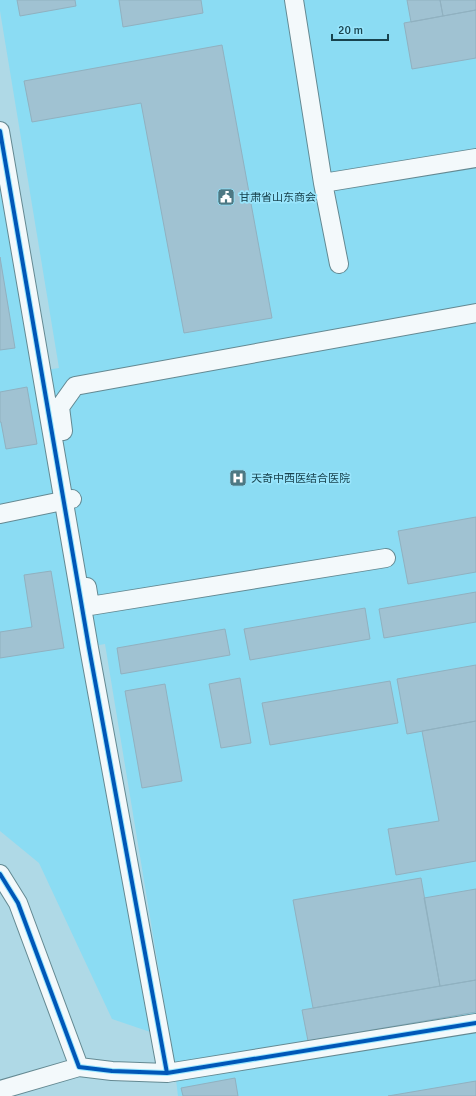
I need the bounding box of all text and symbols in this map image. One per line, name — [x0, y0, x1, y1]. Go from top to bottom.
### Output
scale bar — [332, 16, 388, 42]
text: 20 m — [338, 23, 363, 38]
public building icon: 甘肃省山东商会 — [216, 187, 236, 207]
place label: 甘肃省山东商会 — [239, 191, 316, 204]
hospital icon: 天奇中西医结合医院 — [228, 468, 248, 488]
place label: 天奇中西医结合医院 — [251, 472, 350, 485]

